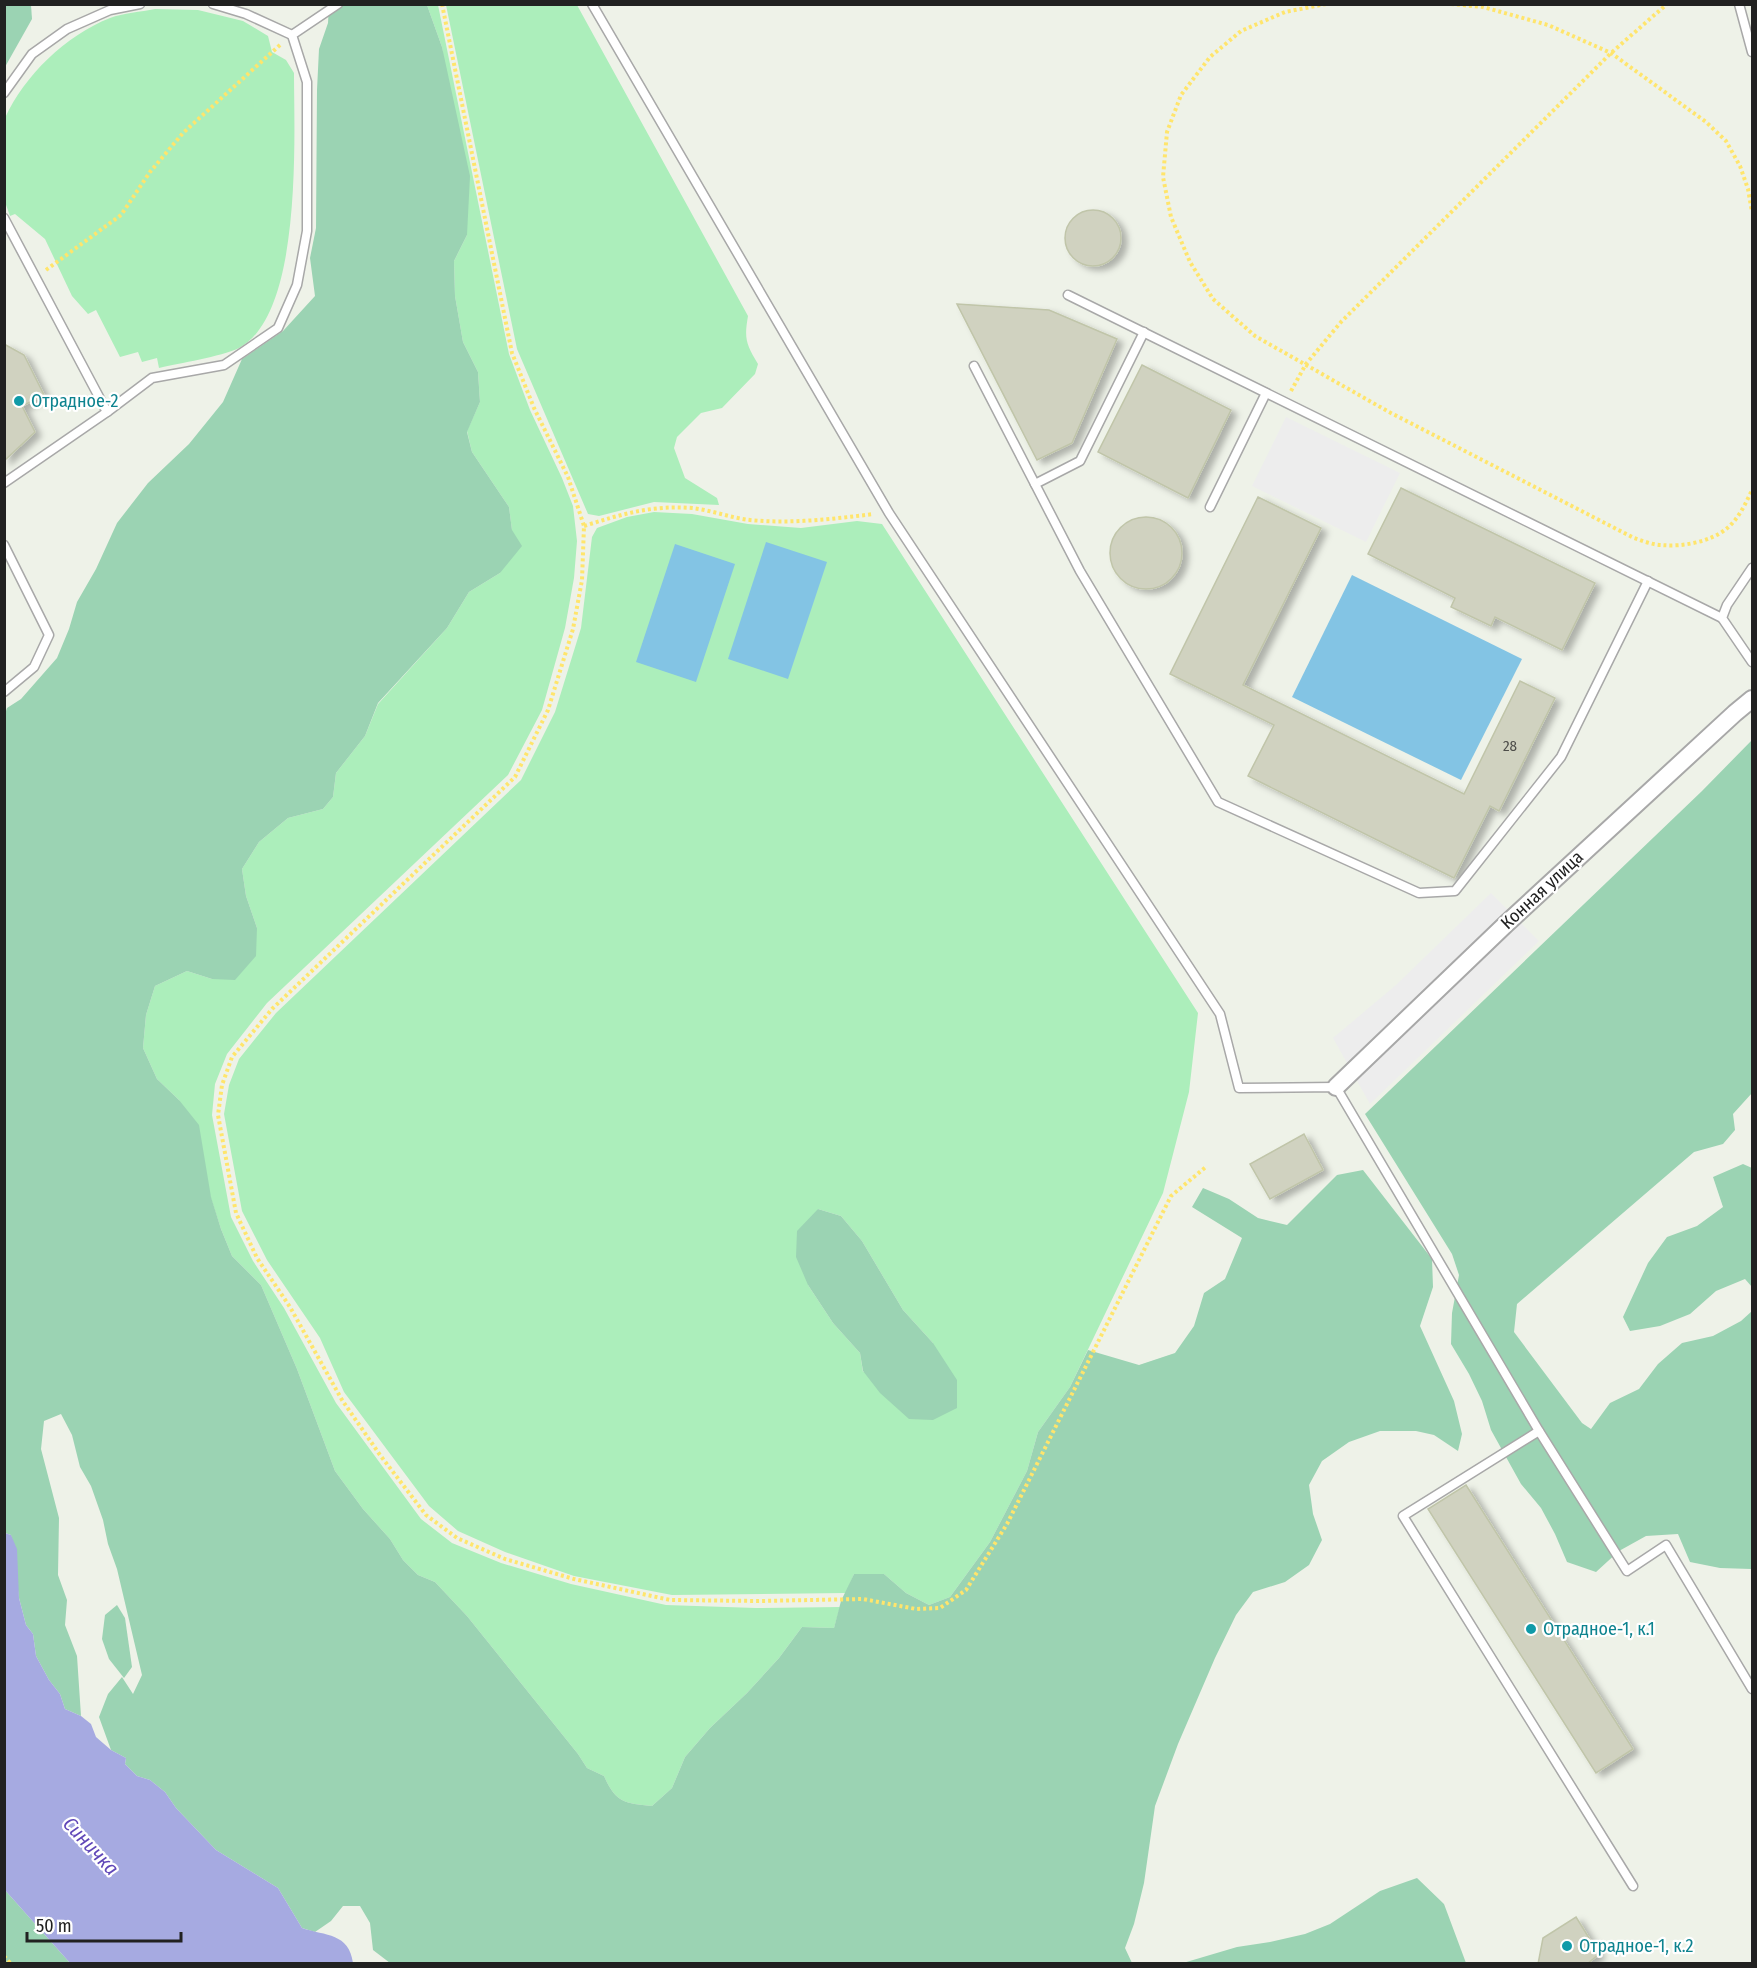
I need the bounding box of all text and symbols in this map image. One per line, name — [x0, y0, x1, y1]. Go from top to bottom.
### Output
place label: Отрадное-2 — [31, 390, 118, 412]
marker: Отрадное-2 — [12, 394, 26, 408]
house number: 28 — [1503, 737, 1517, 755]
street label: Конная улица — [1496, 846, 1588, 934]
place label: Отрадное-1, к.1 — [1543, 1618, 1655, 1640]
marker: Отрадное-1, к.1 — [1524, 1622, 1538, 1636]
water label: Синичка — [58, 1812, 124, 1880]
scale bar — [27, 1905, 182, 1943]
text: 50 m — [36, 1915, 72, 1937]
place label: Отрадное-1, к.2 — [1579, 1935, 1694, 1957]
marker: Отрадное-1, к.2 — [1560, 1939, 1574, 1953]

